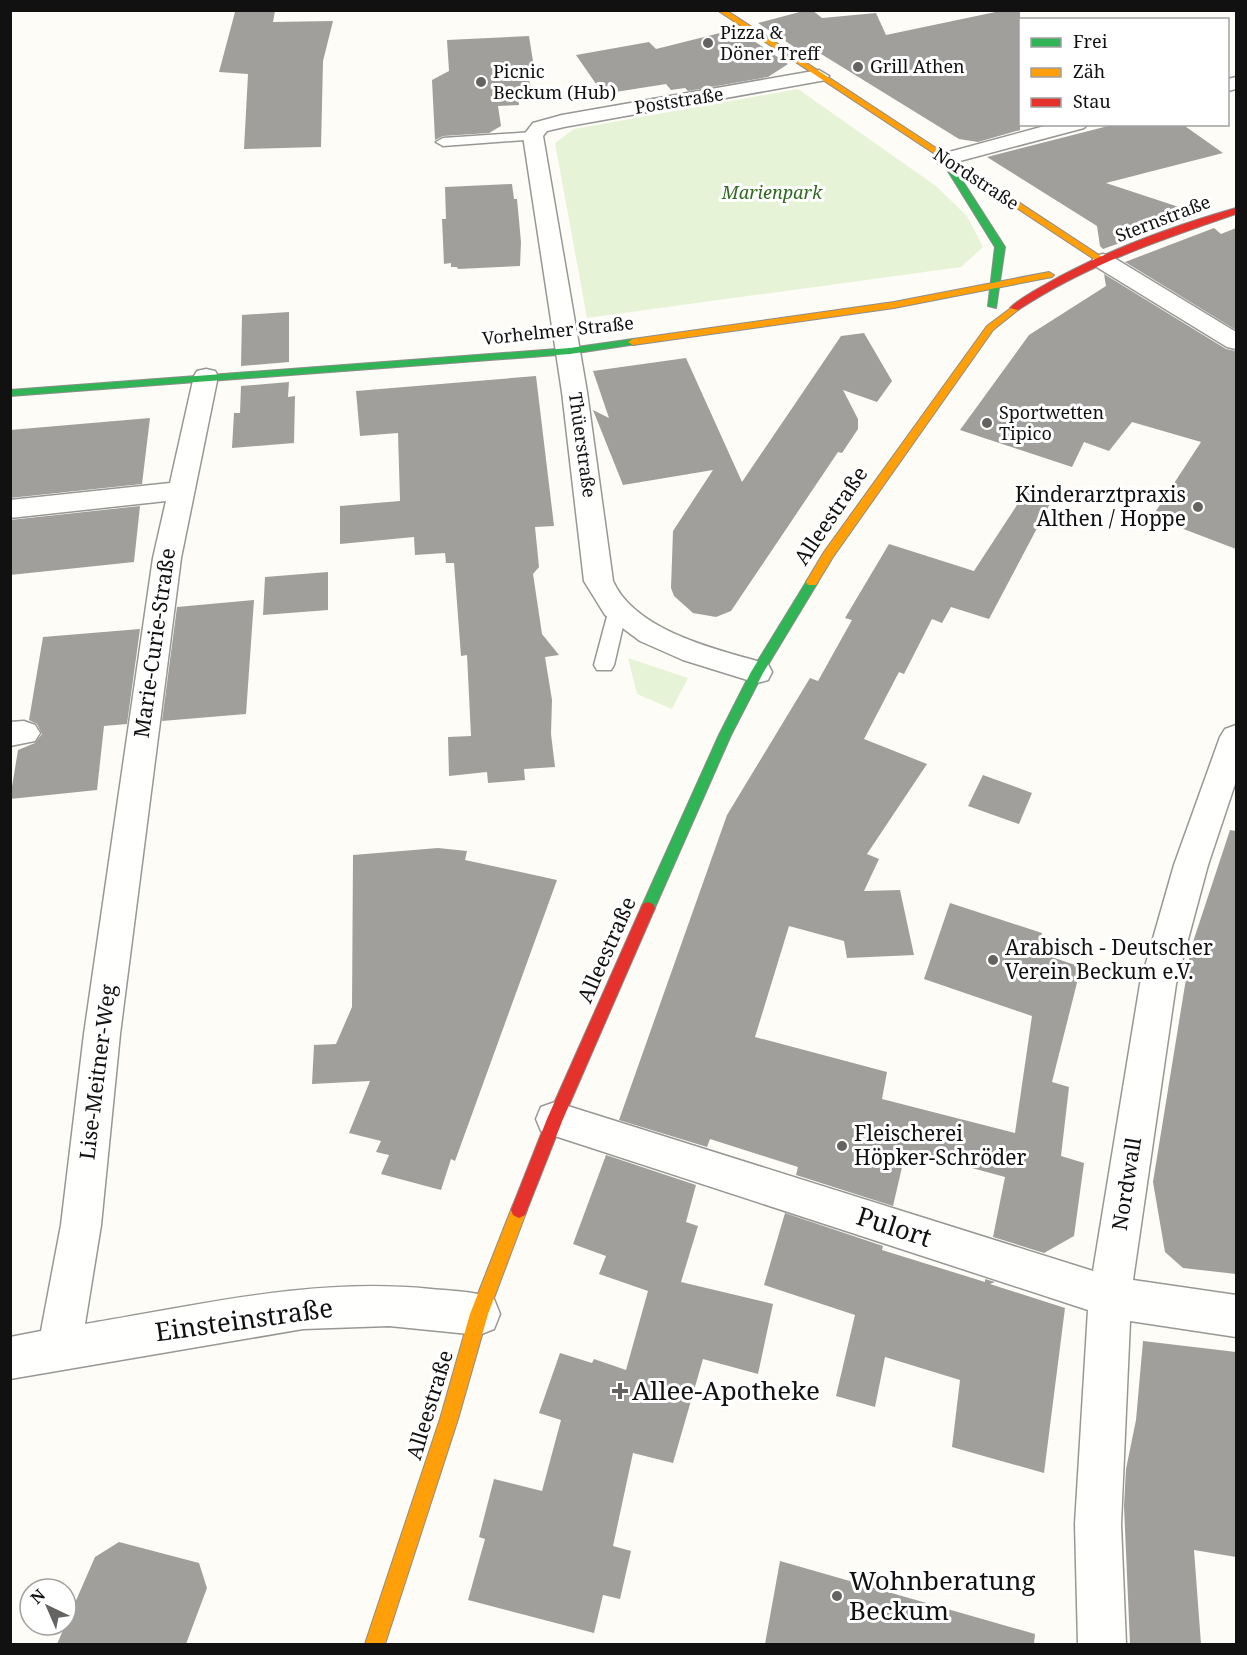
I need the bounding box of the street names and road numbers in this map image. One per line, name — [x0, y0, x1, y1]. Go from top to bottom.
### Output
street label: Poststraße — [633, 81, 725, 119]
street label: Nordstraße — [929, 142, 1024, 215]
street label: Sternstraße — [1112, 189, 1214, 247]
street label: Vorhelmer Straße — [481, 310, 635, 350]
street label: Thüerstraße — [564, 391, 602, 499]
street label: Alleestraße — [787, 461, 873, 570]
street label: Marie-Curie-Straße — [127, 546, 181, 740]
street label: Alleestraße — [570, 892, 642, 1007]
street label: Lise-Meitner-Weg — [72, 982, 122, 1161]
street label: Nordwall — [1105, 1135, 1147, 1232]
street label: Pulort — [852, 1197, 936, 1255]
street label: Einsteinstraße — [153, 1289, 335, 1349]
street label: Alleestraße — [399, 1346, 459, 1463]

